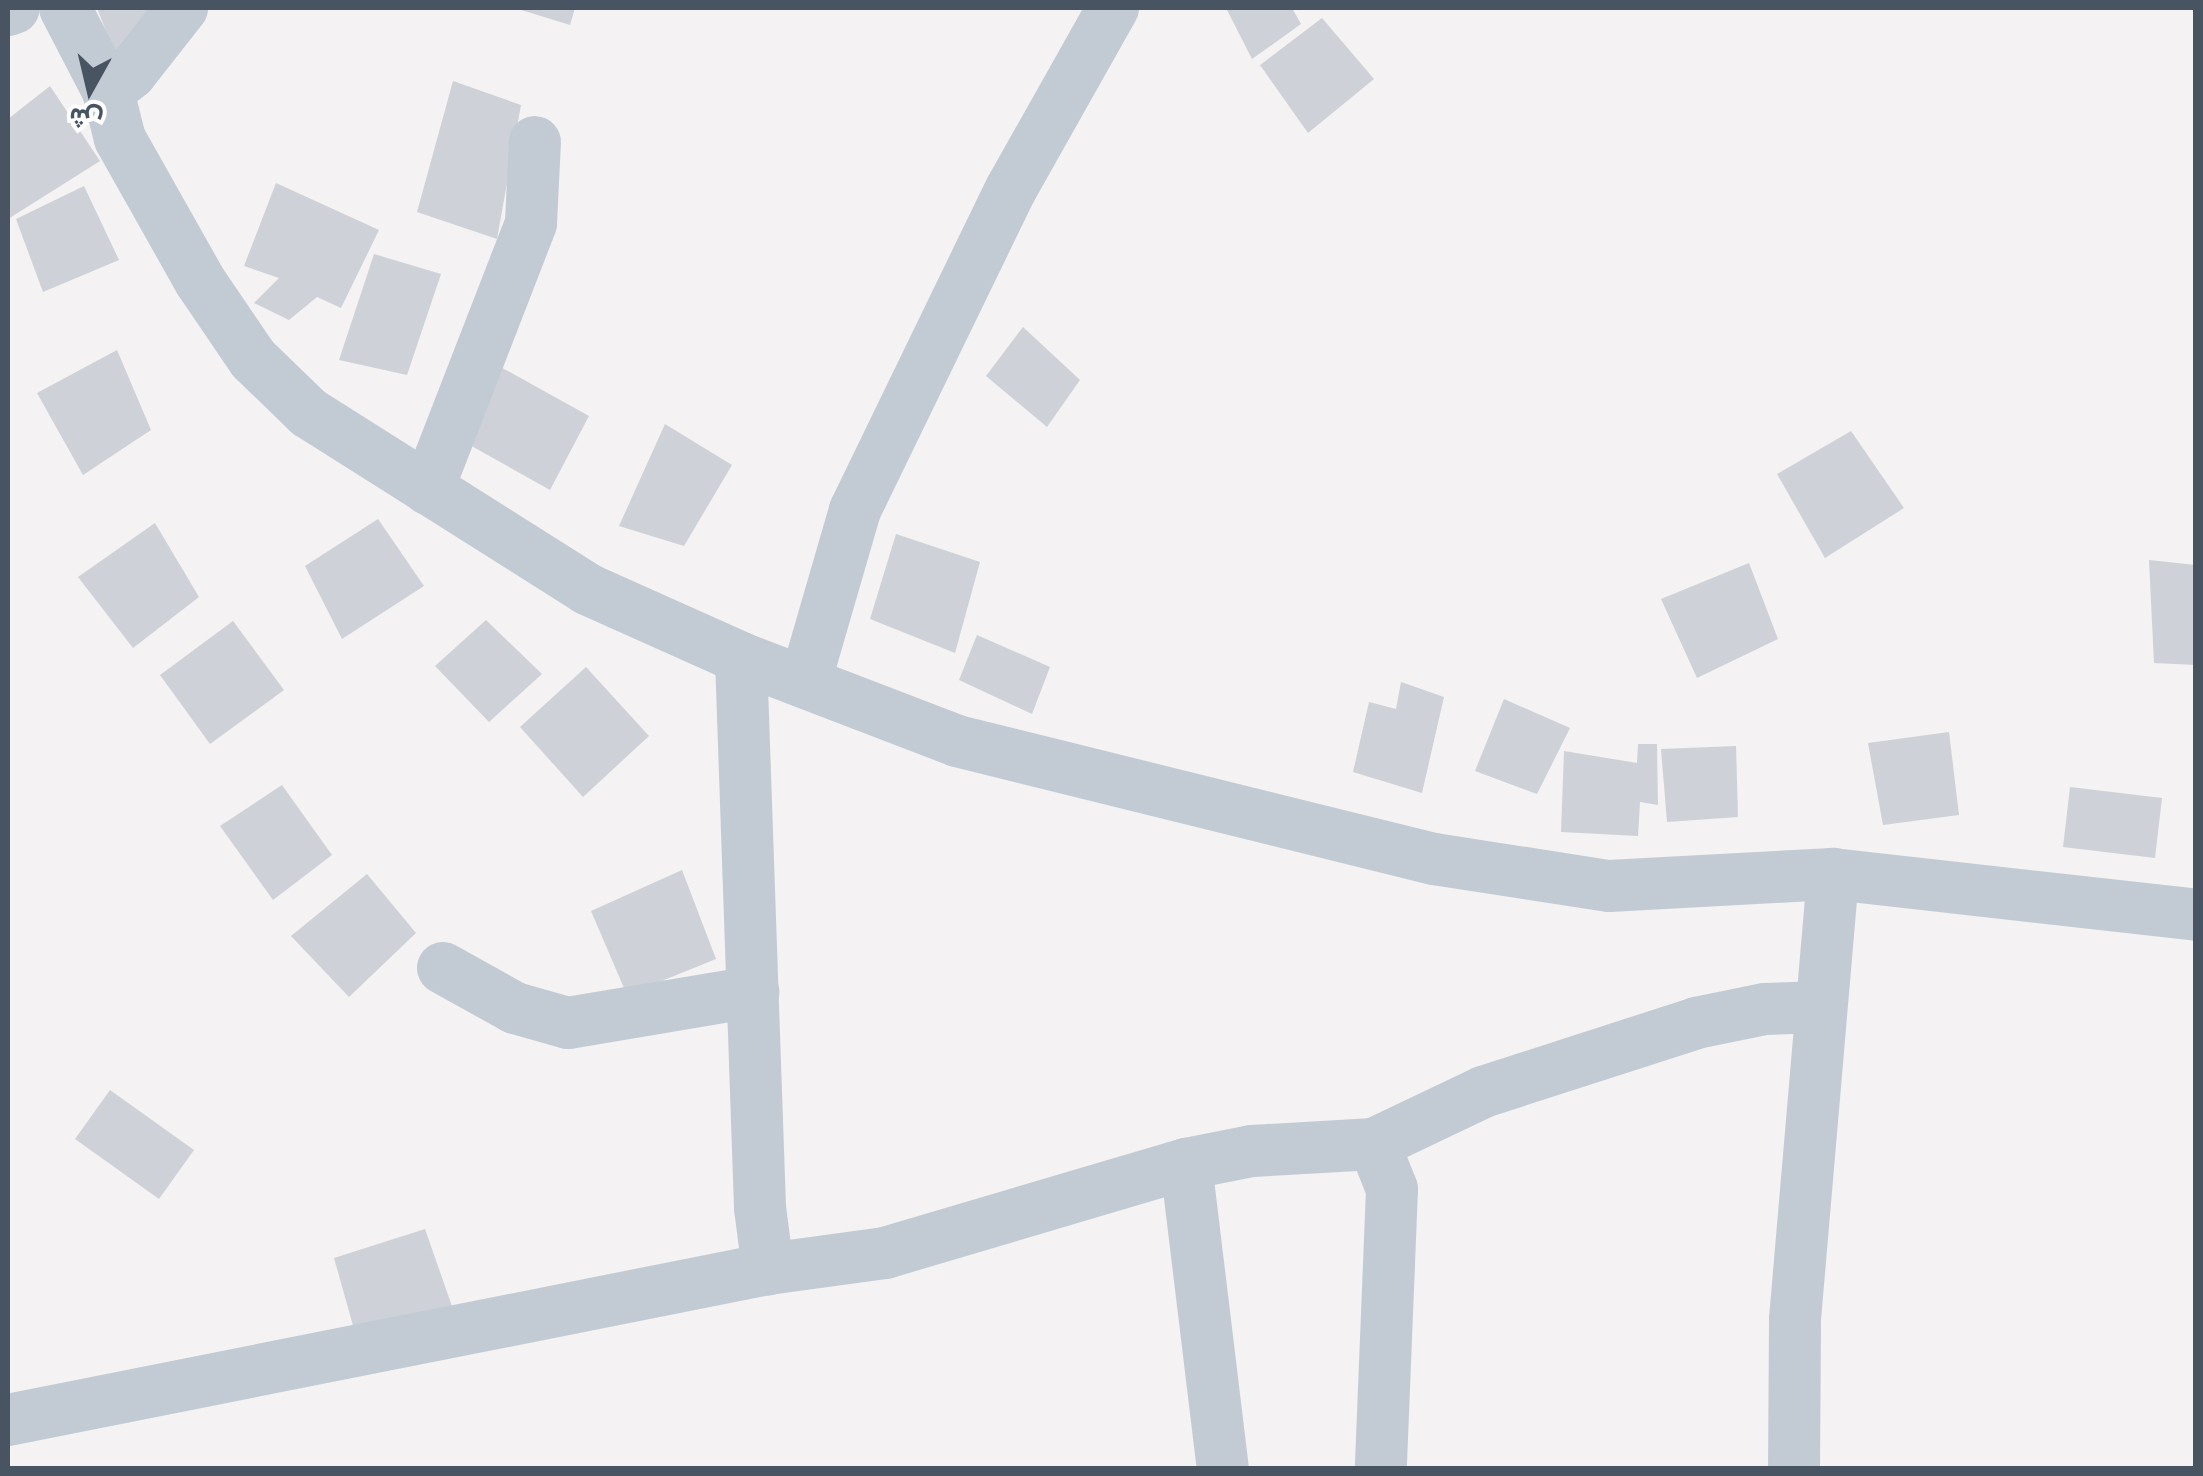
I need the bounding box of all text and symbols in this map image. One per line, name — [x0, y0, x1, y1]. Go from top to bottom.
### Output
north arrow — [40, 40, 140, 140]
text: ش — [67, 101, 105, 139]

